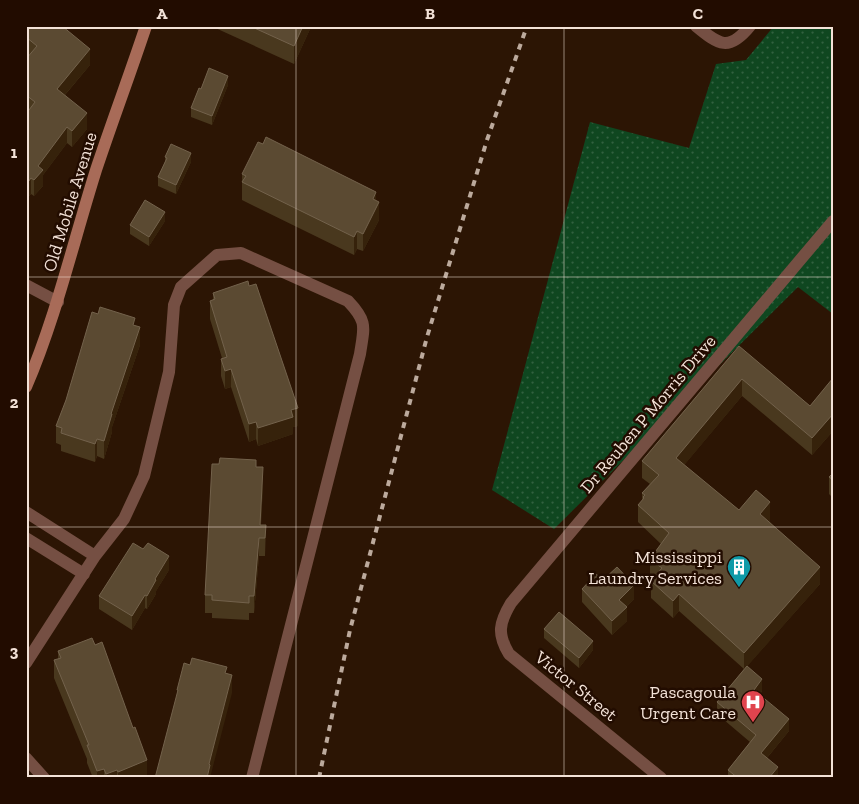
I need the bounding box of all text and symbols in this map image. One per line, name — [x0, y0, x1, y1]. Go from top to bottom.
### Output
text: A — [157, 4, 168, 23]
text: B — [425, 4, 435, 23]
text: C — [693, 4, 703, 23]
street label: Old Mobile Avenue — [38, 130, 102, 274]
text: 1 — [11, 143, 18, 162]
street label: Dr Reuben P Morris Drive — [576, 331, 720, 497]
text: 2 — [10, 393, 19, 412]
place label: Mississippi Laundry Services — [588, 546, 722, 589]
building icon: Mississippi Laundry Services — [726, 554, 752, 588]
text: 3 — [10, 642, 19, 661]
street label: Victor Street — [530, 646, 622, 726]
place label: Pascagoula Urgent Care — [640, 681, 736, 724]
hospital icon: Pascagoula Urgent Care — [740, 689, 766, 723]

